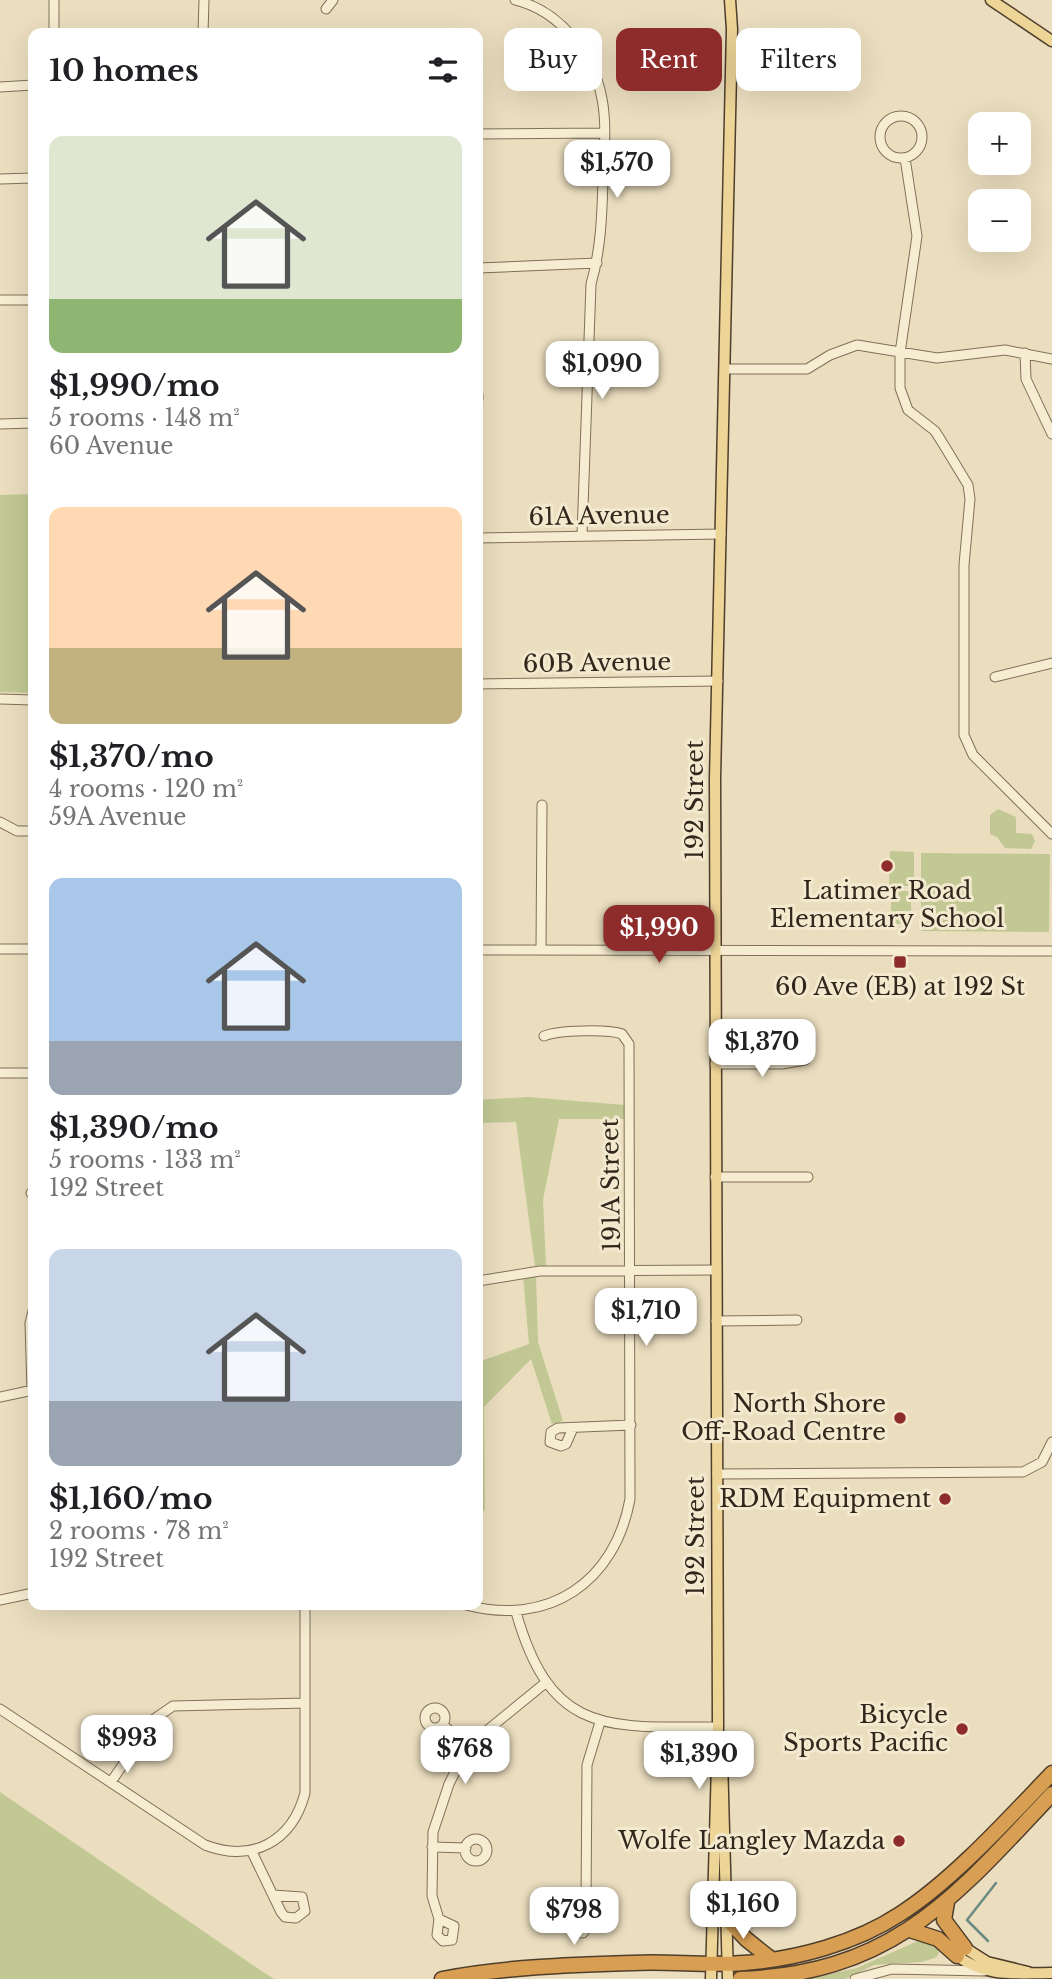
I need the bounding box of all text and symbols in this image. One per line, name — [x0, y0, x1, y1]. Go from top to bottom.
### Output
chip: Buy — [504, 28, 602, 91]
chip: Rent — [616, 28, 722, 91]
chip: Filters — [736, 28, 861, 91]
icon: filters — [424, 51, 462, 89]
text: 10 homes — [49, 52, 199, 89]
map controls — [968, 112, 1031, 252]
button: + — [968, 112, 1031, 175]
pin: $1,570 — [560, 140, 674, 200]
text: $1,570 — [580, 149, 654, 177]
icon: home — [193, 181, 319, 307]
button: − — [968, 189, 1031, 252]
pin: $1,090 — [545, 342, 659, 401]
text: $1,090 — [562, 350, 642, 378]
text: $1,990/mo — [49, 367, 220, 404]
text: 5 rooms · 148 m² — [49, 404, 240, 432]
text: 60 Avenue — [49, 432, 173, 460]
street label: 61A Avenue — [528, 500, 670, 531]
icon: home — [193, 552, 319, 678]
street label: 60B Avenue — [523, 647, 671, 678]
text: $1,370/mo — [49, 738, 214, 775]
street label: 192 Street — [680, 740, 709, 860]
text: 4 rooms · 120 m² — [49, 775, 243, 803]
text: 59A Avenue — [49, 803, 186, 831]
marker: Latimer Road Elementary School — [879, 858, 895, 874]
place label: Latimer Road Elementary School — [770, 876, 1004, 933]
pin: $1,990 — [602, 906, 716, 965]
text: $1,990 — [619, 914, 699, 942]
icon: home — [193, 923, 319, 1049]
marker: 60 Ave (EB) at 192 St — [892, 954, 908, 970]
place label: 60 Ave (EB) at 192 St — [775, 972, 1025, 1001]
pin: $1,370 — [705, 1020, 819, 1079]
text: $1,370 — [725, 1028, 799, 1056]
text: $1,390/mo — [49, 1109, 219, 1146]
street label: 191A Street — [595, 1118, 626, 1252]
text: 5 rooms · 133 m² — [49, 1146, 241, 1174]
text: 192 Street — [49, 1174, 164, 1202]
pin: $1,710 — [589, 1288, 703, 1348]
icon: home — [193, 1294, 319, 1420]
text: $1,710 — [611, 1297, 681, 1325]
place label: North Shore Off-Road Centre — [681, 1389, 886, 1446]
marker: North Shore Off-Road Centre — [892, 1410, 908, 1426]
street label: 192 Street — [681, 1476, 710, 1596]
text: $1,160/mo — [49, 1480, 213, 1517]
place label: RDM Equipment — [719, 1484, 931, 1513]
marker: RDM Equipment — [937, 1491, 953, 1507]
text: 2 rooms · 78 m² — [49, 1517, 229, 1545]
text: 192 Street — [49, 1545, 164, 1573]
place label: Bicycle Sports Pacific — [783, 1700, 948, 1757]
pin: $993 — [86, 1716, 168, 1775]
marker: Bicycle Sports Pacific — [954, 1721, 970, 1737]
text: $993 — [97, 1724, 157, 1752]
pin: $768 — [424, 1726, 506, 1786]
pin: $1,390 — [642, 1732, 756, 1791]
text: $768 — [437, 1735, 493, 1763]
text: $1,390 — [660, 1740, 738, 1768]
place label: Wolfe Langley Mazda — [617, 1826, 886, 1855]
marker: Wolfe Langley Mazda — [891, 1833, 907, 1849]
pin: $1,160 — [686, 1882, 800, 1941]
pin: $798 — [533, 1888, 615, 1947]
text: $1,160 — [706, 1890, 780, 1918]
text: $798 — [546, 1896, 602, 1924]

